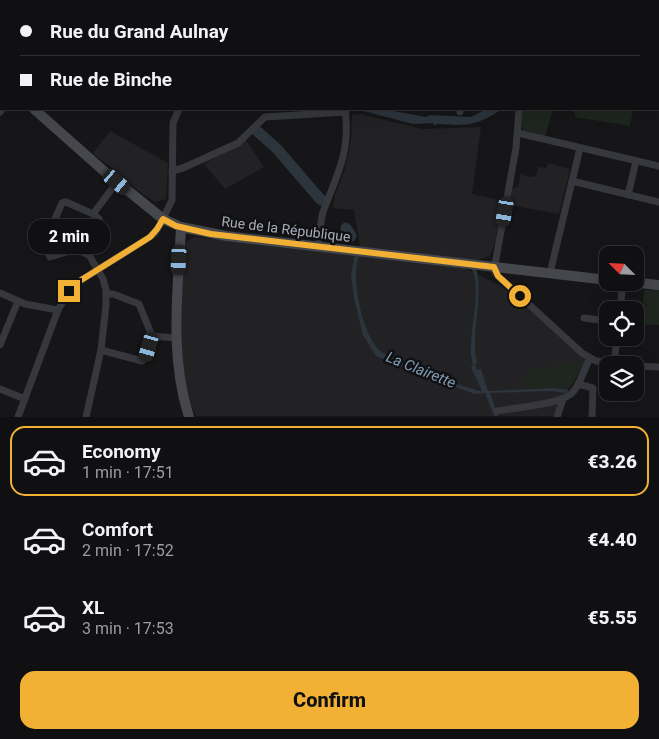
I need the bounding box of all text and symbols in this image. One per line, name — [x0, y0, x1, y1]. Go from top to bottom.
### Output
text: Rue du Grand Aulnay — [50, 20, 228, 43]
text: Rue de Binche — [50, 68, 172, 91]
car — [100, 167, 133, 197]
car — [495, 196, 514, 228]
street label: Rue de la République — [221, 213, 351, 245]
callout: 2 min — [28, 218, 110, 254]
text: 2 min — [49, 227, 89, 246]
car — [170, 245, 187, 275]
north arrow — [599, 246, 644, 291]
map controls — [599, 246, 644, 401]
route end — [58, 280, 80, 302]
route start — [509, 285, 531, 307]
button: locate — [599, 301, 644, 346]
car — [137, 331, 160, 363]
water label: La Clairette — [383, 348, 459, 392]
button: layers — [599, 356, 644, 401]
icon: car — [22, 439, 67, 484]
text: Economy — [82, 440, 161, 463]
text: €3.26 — [588, 450, 637, 473]
text: 1 min · 17:51 — [82, 463, 174, 482]
icon: car — [22, 517, 67, 562]
text: Comfort — [82, 518, 153, 541]
text: €4.40 — [588, 528, 637, 551]
text: 2 min · 17:52 — [82, 541, 174, 560]
icon: car — [22, 595, 67, 640]
text: XL — [82, 596, 104, 619]
text: €5.55 — [588, 606, 637, 629]
text: 3 min · 17:53 — [82, 619, 174, 638]
button: Confirm — [20, 671, 639, 729]

